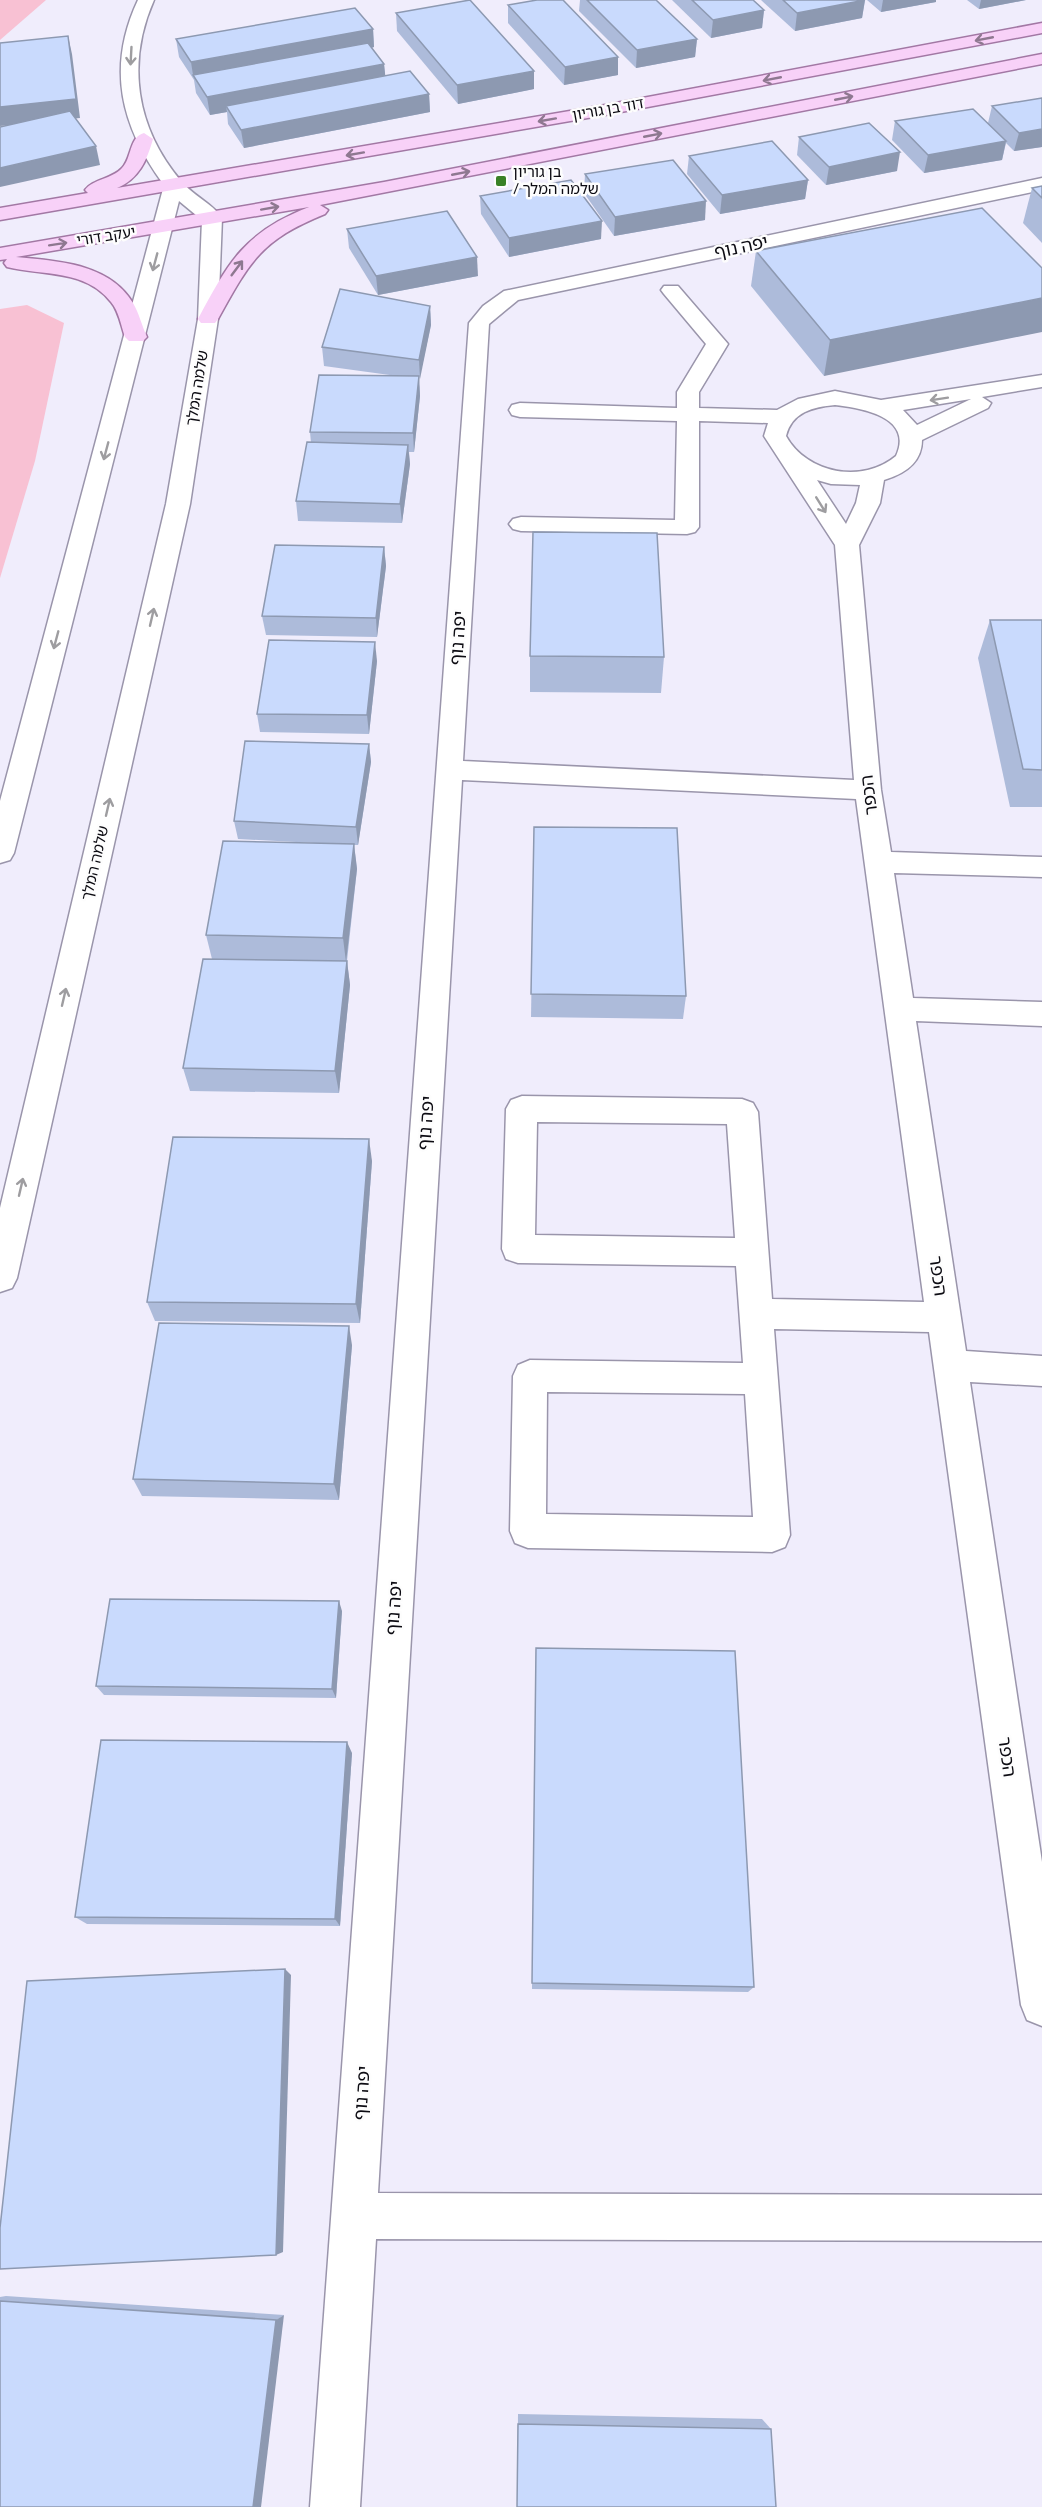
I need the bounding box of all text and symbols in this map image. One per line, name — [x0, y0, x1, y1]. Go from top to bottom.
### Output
one-way arrow — [975, 34, 995, 45]
one-way arrow — [125, 45, 136, 65]
one-way arrow — [763, 74, 783, 85]
street label: דוד בן גוריון — [570, 91, 646, 126]
one-way arrow — [834, 92, 853, 103]
one-way arrow — [538, 115, 558, 126]
one-way arrow — [642, 129, 662, 140]
one-way arrow — [346, 149, 366, 160]
place label: בן גוריון / שלמה המלך — [513, 160, 599, 200]
one-way arrow — [451, 167, 471, 178]
marker: בן גוריון / שלמה המלך — [494, 174, 508, 188]
one-way arrow — [259, 203, 279, 214]
street label: יעקב דורי — [75, 220, 137, 252]
street label: יפה נוף — [712, 228, 770, 265]
one-way arrow — [47, 239, 67, 250]
one-way arrow — [149, 253, 160, 272]
one-way arrow — [231, 261, 243, 277]
street label: שלמה המלך — [179, 348, 214, 427]
one-way arrow — [929, 394, 949, 405]
one-way arrow — [100, 441, 111, 460]
one-way arrow — [815, 496, 827, 513]
one-way arrow — [146, 608, 158, 627]
street label: יפה נוף — [442, 610, 473, 666]
one-way arrow — [50, 630, 62, 649]
street label: הכפר — [853, 773, 884, 817]
one-way arrow — [103, 798, 114, 817]
street label: שלמה המלך — [75, 823, 114, 903]
one-way arrow — [59, 988, 71, 1007]
street label: יפה נוף — [410, 1095, 441, 1151]
one-way arrow — [15, 1178, 27, 1197]
street label: הכפר — [922, 1254, 955, 1298]
street label: יפה נוף — [378, 1580, 409, 1636]
street label: הכפר — [991, 1735, 1024, 1779]
street label: יפה נוף — [346, 2065, 377, 2121]

